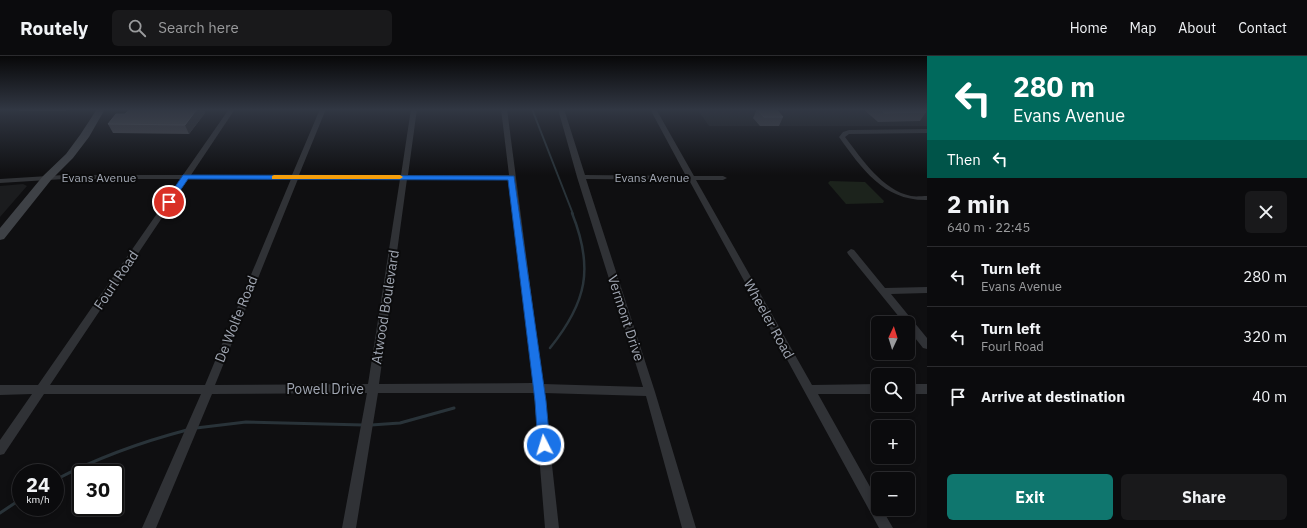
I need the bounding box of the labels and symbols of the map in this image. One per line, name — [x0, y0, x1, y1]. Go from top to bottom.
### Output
street label: Evans Avenue — [62, 170, 137, 185]
street label: Evans Avenue — [615, 170, 690, 185]
pin — [152, 185, 186, 219]
street label: Fourl Road — [90, 247, 142, 313]
street label: Atwood Boulevard — [367, 249, 403, 365]
street label: De Wolfe Road — [210, 273, 262, 365]
street label: Vermont Drive — [604, 273, 649, 364]
street label: Wheeler Road — [740, 276, 798, 362]
north arrow — [871, 316, 915, 360]
street label: Powell Drive — [286, 380, 364, 398]
position arrow — [523, 424, 565, 466]
speed limit sign: 30 — [72, 464, 124, 516]

